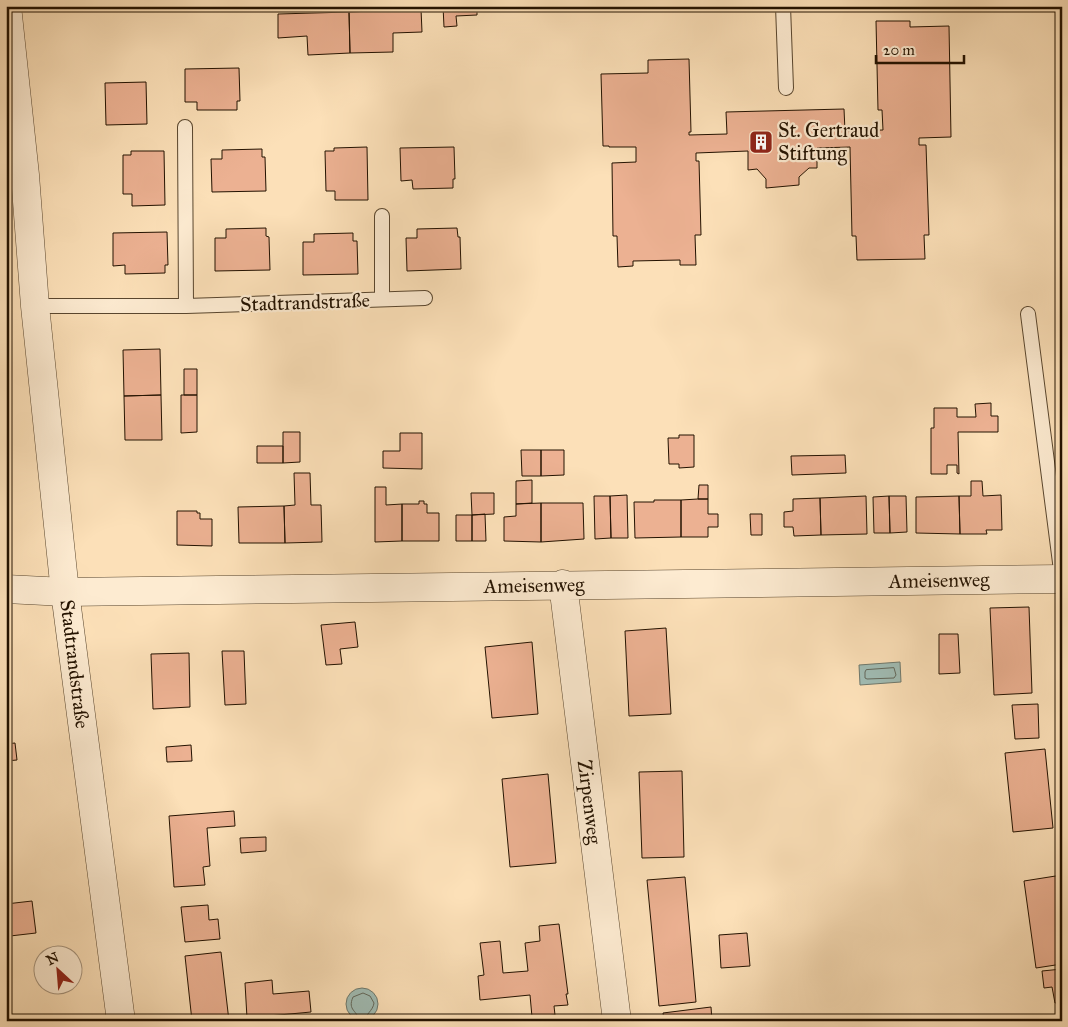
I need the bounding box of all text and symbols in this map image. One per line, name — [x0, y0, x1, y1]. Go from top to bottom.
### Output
scale bar — [876, 32, 963, 64]
text: 20 m — [883, 41, 915, 59]
place label: St. Gertraud Stiftung — [778, 118, 879, 166]
building icon: St. Gertraud Stiftung — [748, 129, 774, 155]
street label: Stadtrandstraße — [240, 288, 370, 316]
street label: Ameisenweg — [887, 567, 990, 594]
street label: Ameisenweg — [482, 572, 585, 599]
street label: Stadtrandstraße — [55, 598, 95, 730]
street label: Zirpenweg — [572, 758, 607, 846]
north arrow — [32, 944, 82, 994]
text: N — [43, 948, 62, 969]

